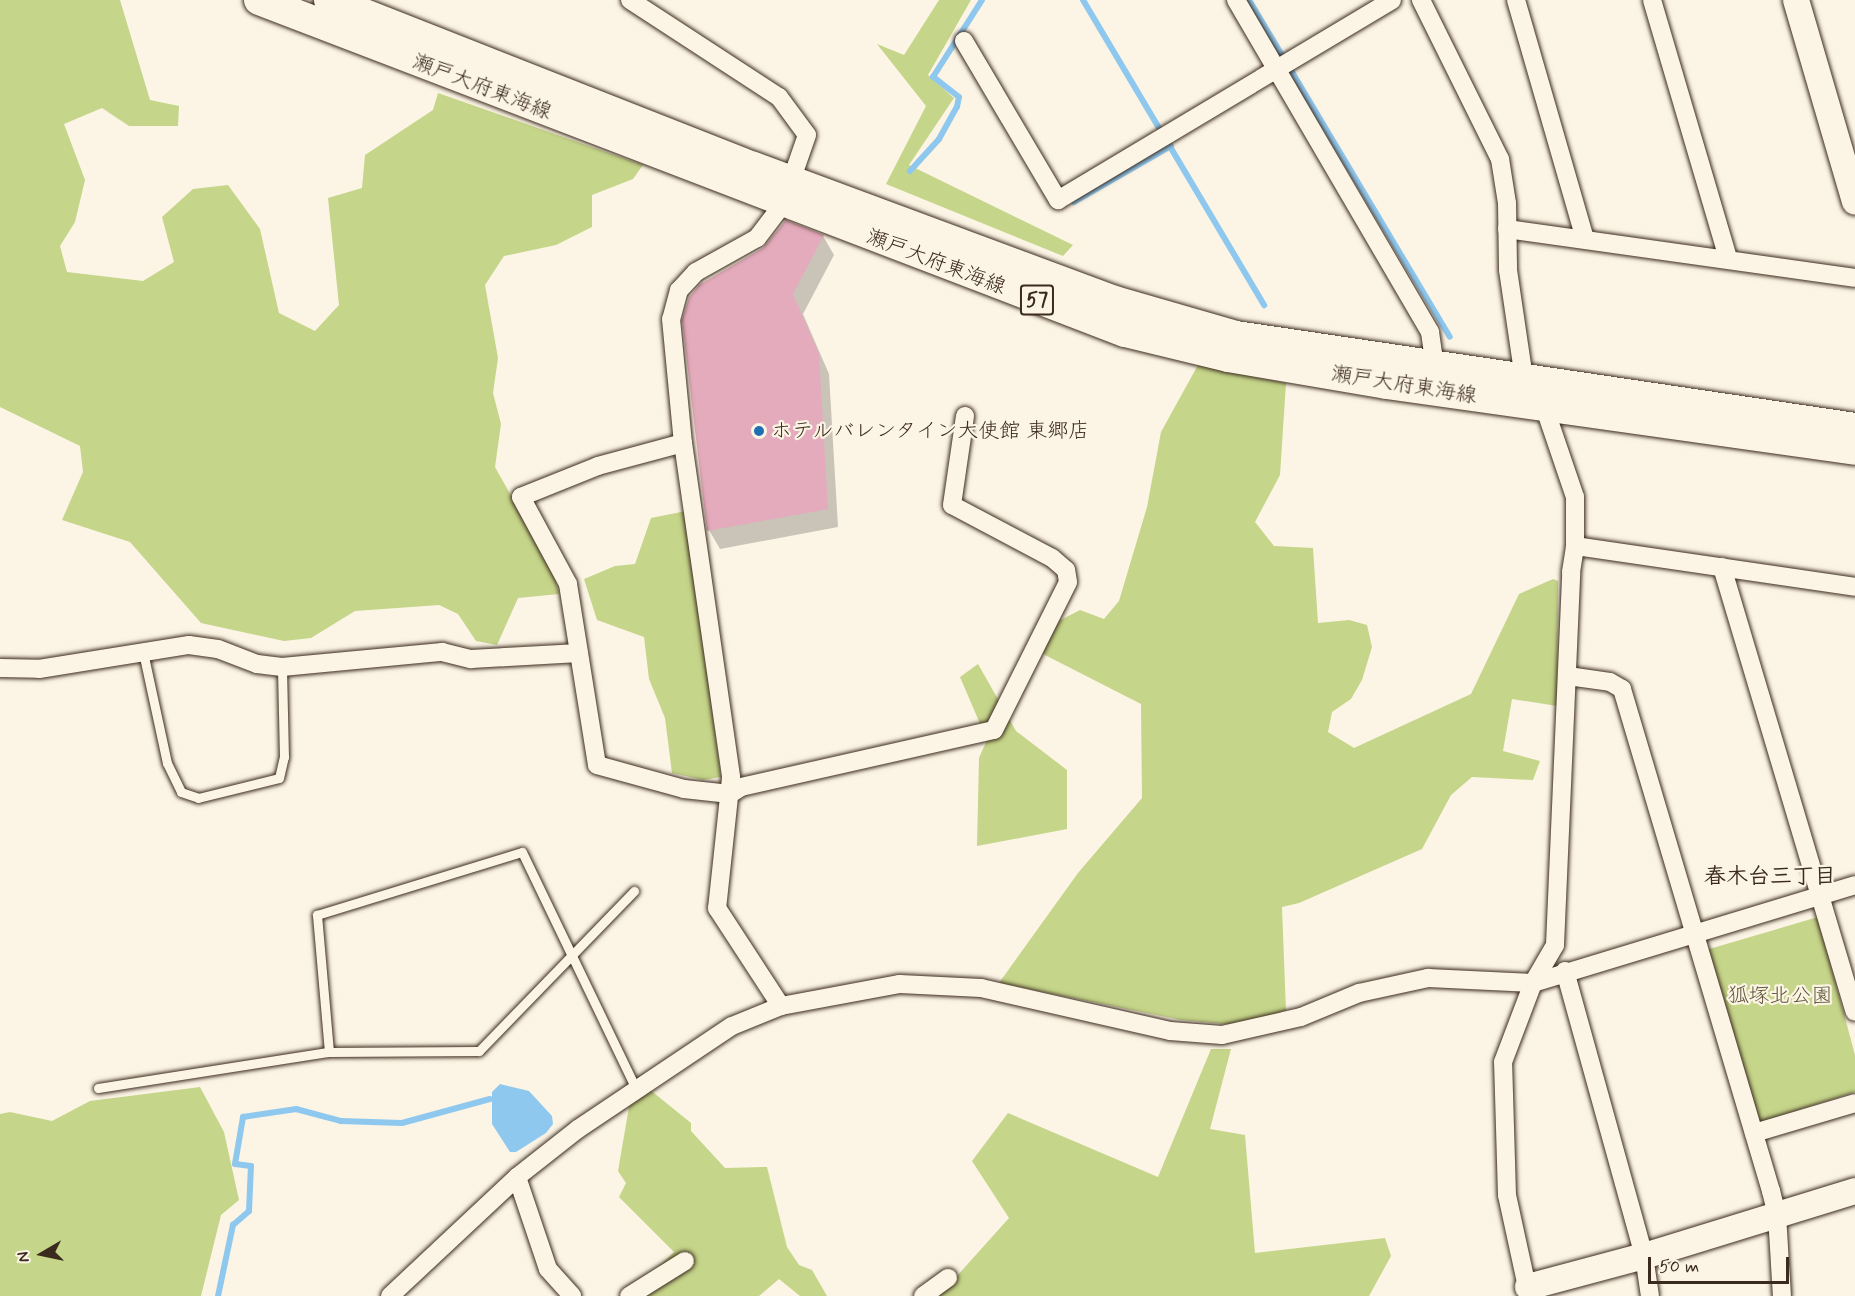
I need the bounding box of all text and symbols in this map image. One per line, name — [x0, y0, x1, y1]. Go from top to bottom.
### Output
street label: 瀬戸大府東海線 — [409, 49, 555, 125]
street label: 瀬戸大府東海線 — [863, 224, 1009, 300]
road number: 57 — [1019, 283, 1055, 317]
street label: 瀬戸大府東海線 — [1329, 361, 1479, 409]
place label: ホテルバレンタイン大使館 東郷店 — [771, 418, 1092, 444]
marker: ホテルバレンタイン大使館 東郷店 — [752, 424, 766, 438]
district label: 春木台三丁目 — [1704, 865, 1836, 891]
park label: 狐塚北公園 — [1728, 983, 1832, 1009]
north arrow — [12, 1224, 72, 1284]
scale bar — [1651, 1245, 1792, 1283]
text: N — [13, 1250, 35, 1264]
text: 50 m — [1659, 1255, 1699, 1279]

